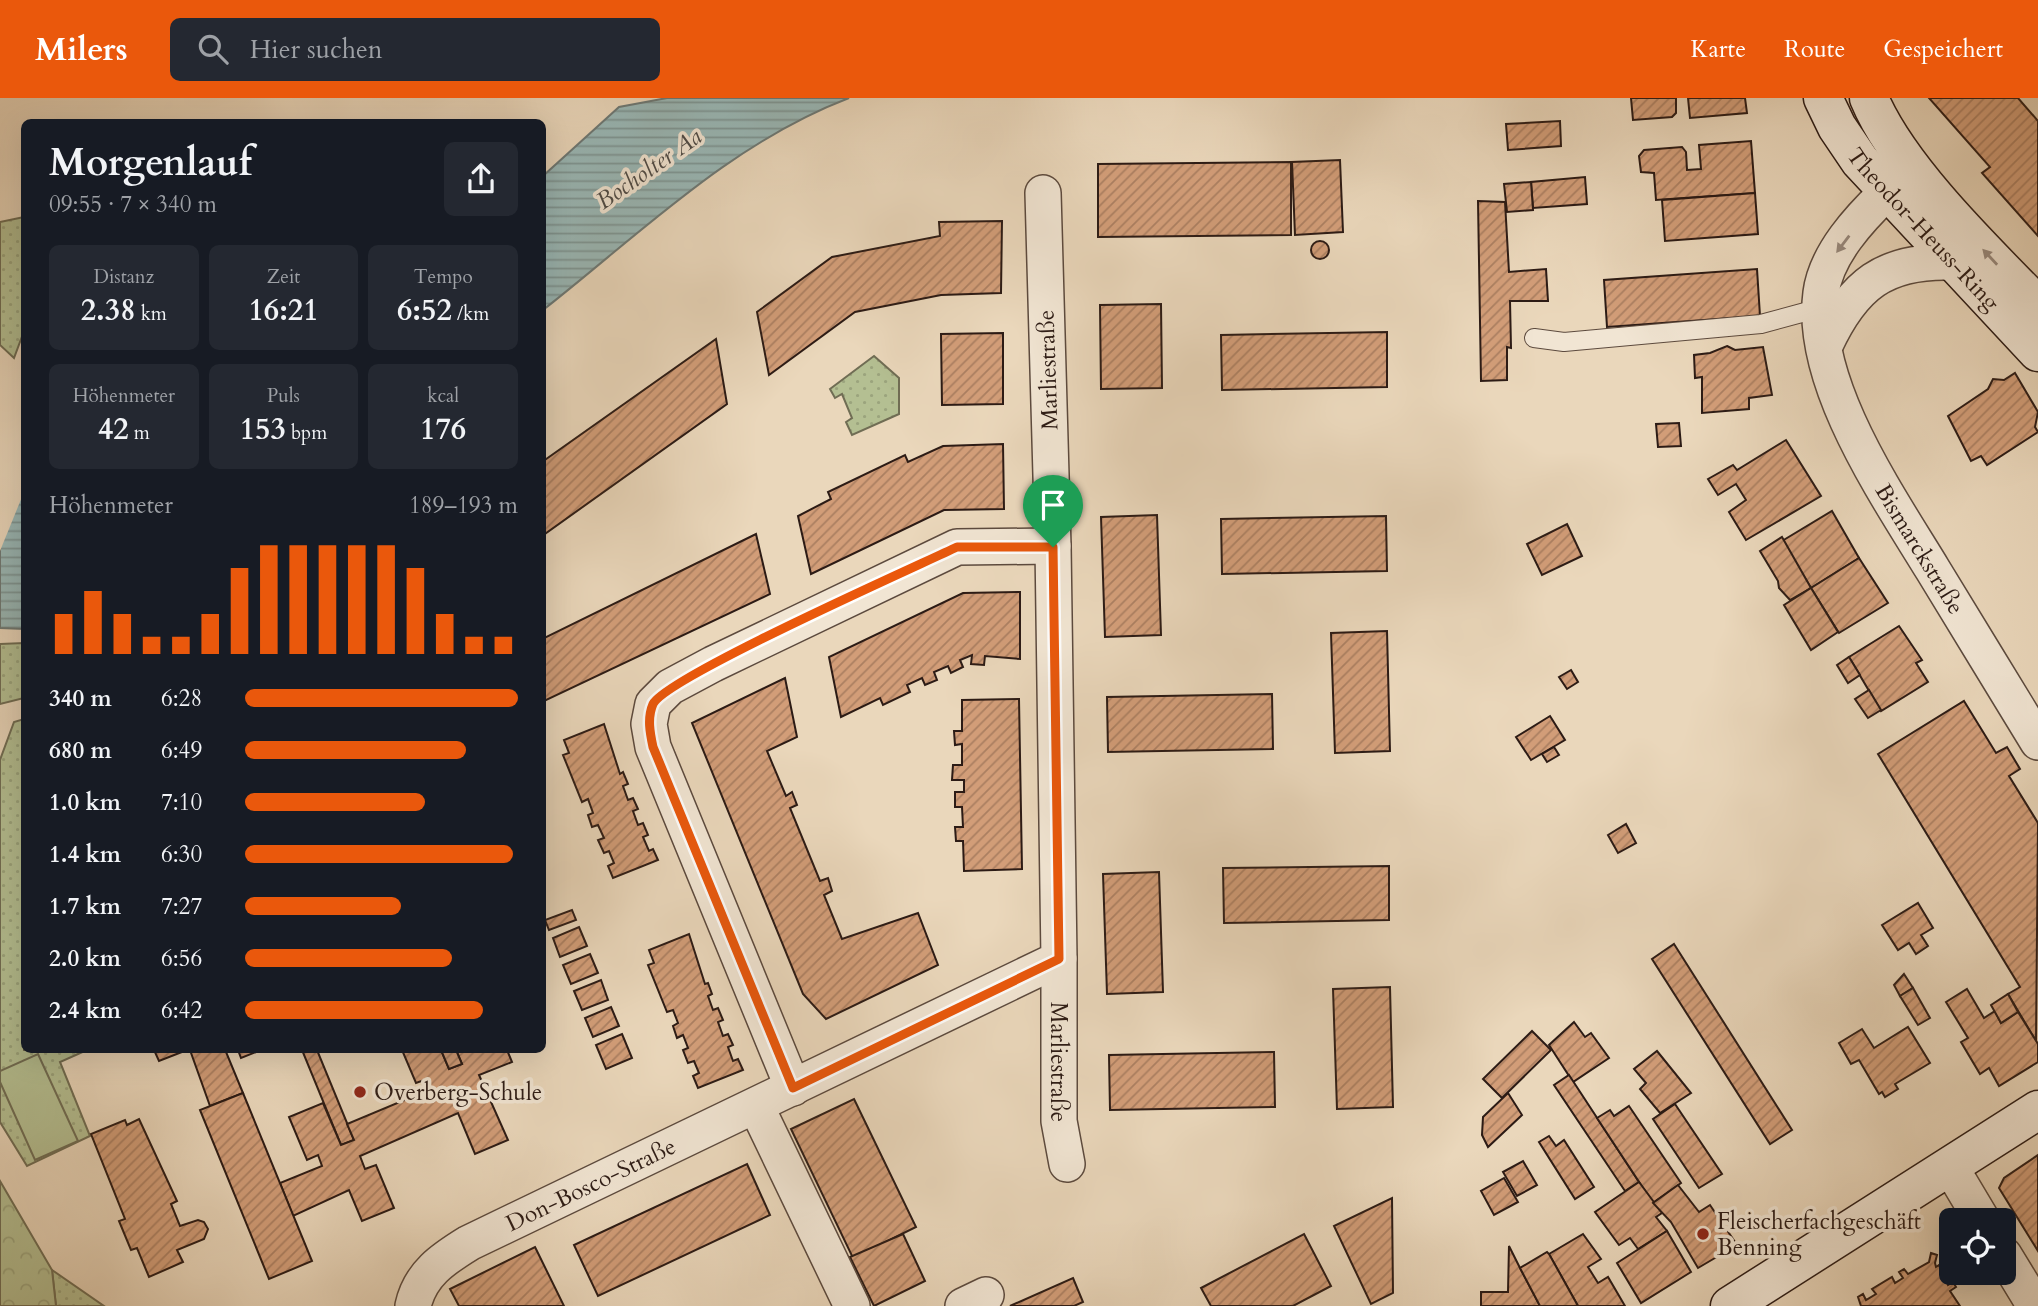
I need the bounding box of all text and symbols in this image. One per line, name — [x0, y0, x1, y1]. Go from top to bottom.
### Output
search box — [170, 18, 660, 81]
text: Milers — [35, 27, 128, 72]
icon: search — [194, 30, 232, 68]
text: Hier suchen — [250, 32, 383, 67]
text: Karte — [1691, 33, 1746, 66]
text: Route — [1784, 33, 1845, 66]
text: Gespeichert — [1883, 33, 2003, 66]
water label: Bocholter Aa — [589, 120, 709, 218]
text: Morgenlauf — [49, 137, 252, 189]
street label: Theodor-Heuss-Ring — [1840, 141, 2007, 317]
button: share — [444, 142, 518, 216]
text: 09:55 · 7 × 340 m — [49, 189, 217, 220]
one-way arrow — [1837, 235, 1851, 253]
one-way arrow — [1983, 249, 1999, 266]
text: Distanz — [94, 264, 154, 290]
text: Zeit — [267, 264, 300, 290]
text: Tempo — [414, 264, 473, 290]
text: 2.38 — [81, 290, 136, 331]
text: 16:21 — [248, 290, 319, 331]
text: 6:52 — [397, 290, 452, 331]
text: km — [136, 301, 167, 327]
text: /km — [452, 301, 489, 327]
street label: Marliestraße — [1030, 309, 1066, 431]
text: Höhenmeter — [73, 383, 175, 409]
text: Puls — [267, 383, 300, 409]
text: kcal — [427, 383, 459, 409]
text: 42 — [98, 409, 129, 450]
text: 153 — [240, 409, 286, 450]
text: 176 — [420, 409, 466, 450]
text: m — [129, 420, 150, 446]
text: bpm — [286, 420, 327, 446]
pin — [1023, 475, 1083, 547]
street label: Bismarckstraße — [1868, 478, 1972, 620]
icon: arrive — [1034, 486, 1072, 524]
text: Höhenmeter — [49, 490, 173, 521]
text: 189–193 m — [409, 490, 518, 521]
text: 340 m — [49, 683, 112, 714]
text: 6:28 — [161, 683, 202, 714]
text: 680 m — [49, 735, 112, 766]
text: 6:49 — [161, 735, 202, 766]
text: 1.0 km — [49, 787, 121, 818]
text: 7:10 — [161, 787, 202, 818]
text: 1.4 km — [49, 839, 121, 870]
text: 6:30 — [161, 839, 202, 870]
text: 1.7 km — [49, 891, 121, 922]
text: 7:27 — [161, 891, 202, 922]
text: 2.0 km — [49, 943, 121, 974]
text: 6:56 — [161, 943, 202, 974]
text: 2.4 km — [49, 995, 121, 1026]
text: 6:42 — [161, 995, 202, 1026]
street label: Marliestraße — [1044, 1002, 1075, 1122]
place label: Overberg-Schule — [374, 1077, 542, 1108]
marker: Overberg-Schule — [352, 1084, 368, 1100]
street label: Don-Bosco-Straße — [501, 1130, 681, 1238]
place label: Fleischerfachgeschäft Benning — [1717, 1206, 1921, 1263]
map controls — [1939, 1208, 2016, 1285]
button: locate — [1939, 1208, 2016, 1285]
marker: Fleischerfachgeschäft Benning — [1695, 1226, 1711, 1242]

